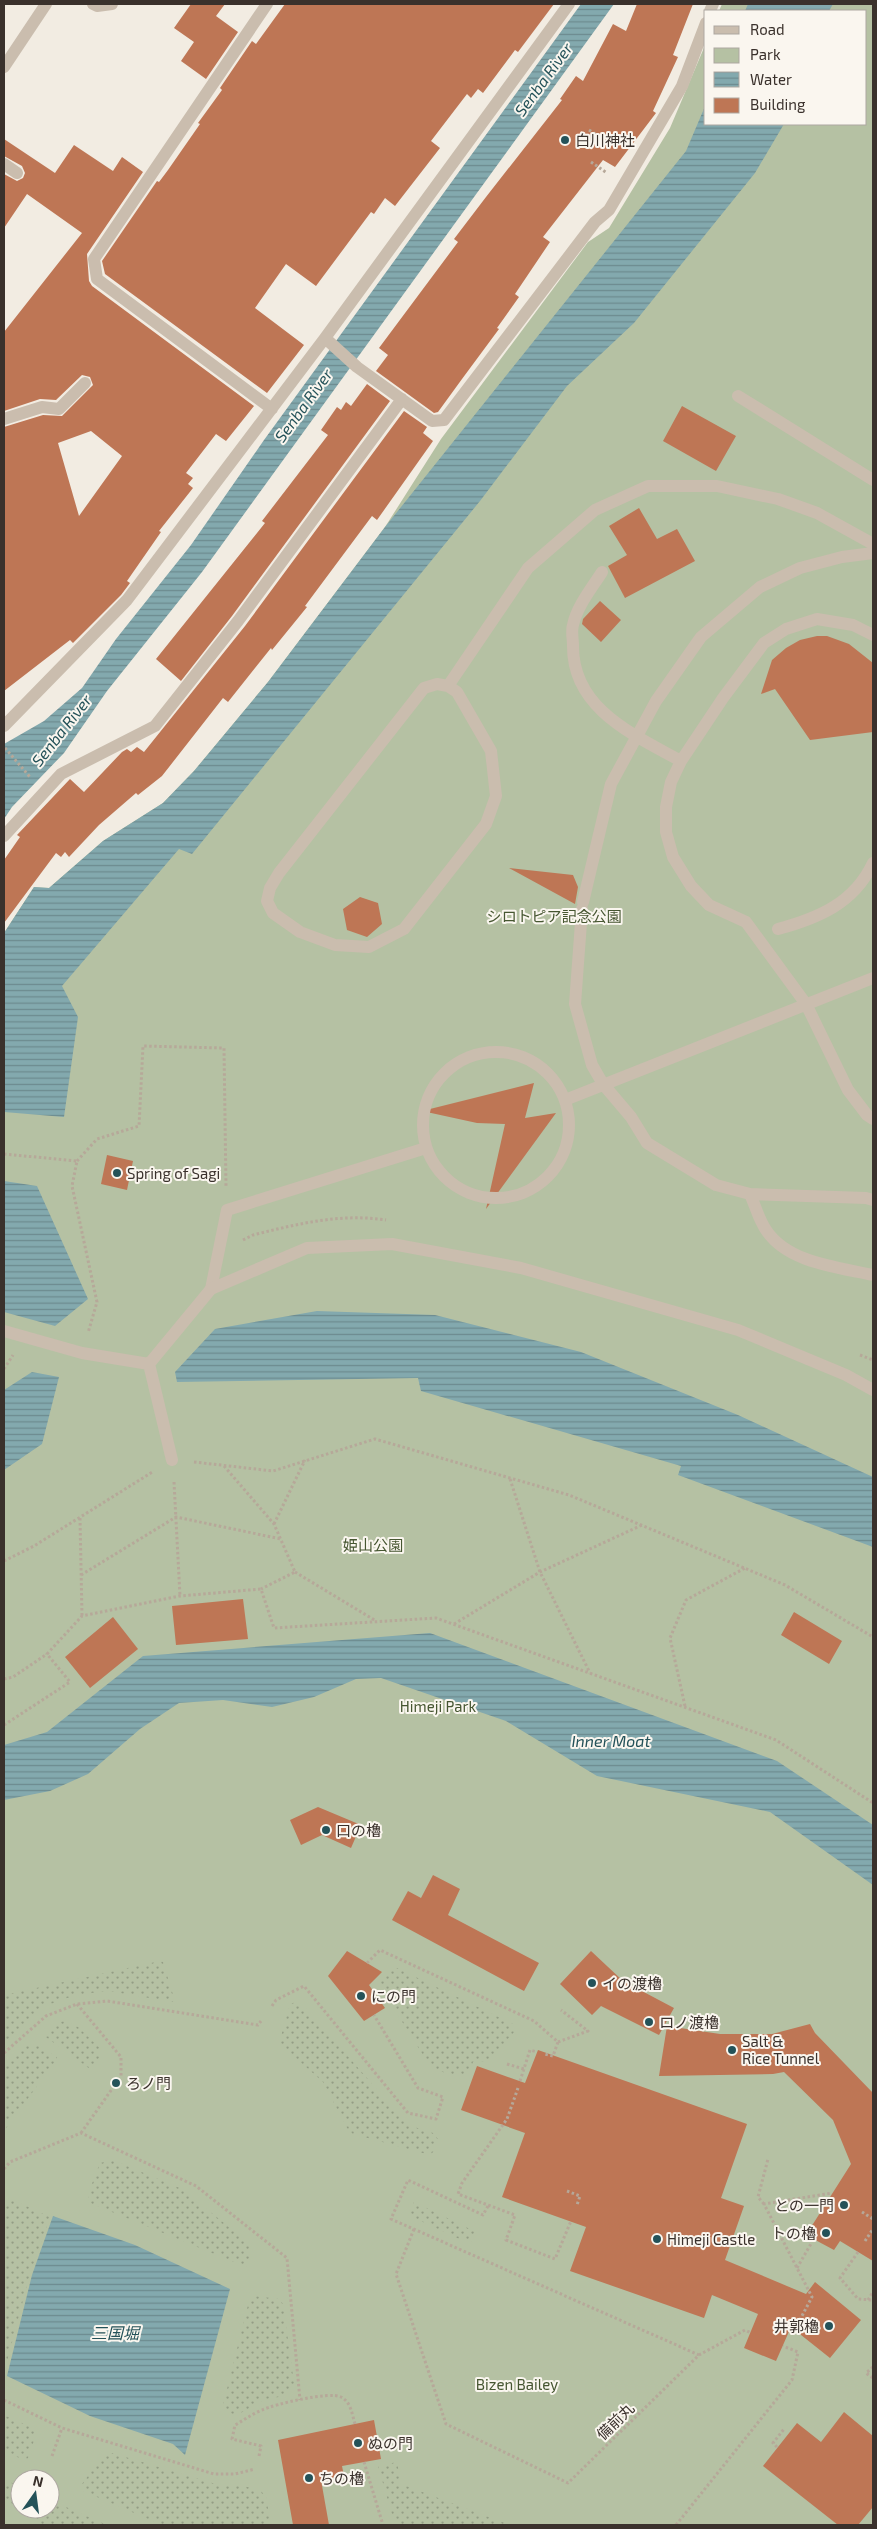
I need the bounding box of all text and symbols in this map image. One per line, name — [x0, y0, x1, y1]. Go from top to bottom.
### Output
legend — [704, 10, 867, 125]
text: Road — [750, 20, 785, 38]
water label: Senba River — [510, 38, 576, 119]
text: Park — [750, 45, 781, 63]
text: Water — [750, 70, 792, 88]
text: Building — [750, 95, 806, 113]
place label: 白川神社 — [575, 131, 635, 149]
marker: 白川神社 — [559, 134, 571, 146]
water label: Senba River — [270, 364, 336, 445]
water label: Senba River — [27, 690, 95, 770]
park label: シロトピア記念公園 — [486, 907, 622, 925]
place label: Spring of Sagi — [127, 1164, 220, 1182]
marker: Spring of Sagi — [111, 1167, 123, 1179]
park label: 姫山公園 — [343, 1536, 403, 1554]
park label: Himeji Park — [400, 1697, 477, 1716]
water label: Inner Moat — [571, 1731, 652, 1750]
place label: 口の櫓 — [336, 1821, 381, 1839]
marker: 口の櫓 — [320, 1824, 332, 1836]
place label: イの渡櫓 — [602, 1974, 662, 1992]
marker: イの渡櫓 — [586, 1977, 598, 1989]
place label: にの門 — [371, 1987, 416, 2005]
marker: にの門 — [355, 1990, 367, 2002]
place label: ロノ渡櫓 — [659, 2013, 719, 2031]
marker: ロノ渡櫓 — [643, 2016, 655, 2028]
place label: Salt & Rice Tunnel — [742, 2032, 820, 2067]
marker: Salt & Rice Tunnel — [726, 2044, 738, 2056]
place label: ろノ門 — [126, 2074, 171, 2092]
marker: ろノ門 — [110, 2077, 122, 2089]
place label: との一門 — [774, 2196, 834, 2214]
marker: との一門 — [838, 2199, 850, 2211]
place label: トの櫓 — [771, 2224, 816, 2242]
marker: トの櫓 — [820, 2227, 832, 2239]
place label: Himeji Castle — [667, 2230, 755, 2249]
marker: Himeji Castle — [651, 2233, 663, 2245]
place label: 井郭櫓 — [774, 2317, 819, 2335]
marker: 井郭櫓 — [823, 2320, 835, 2332]
water label: 三国堀 — [91, 2323, 142, 2342]
park label: Bizen Bailey — [476, 2375, 558, 2393]
street label: 備前丸 — [593, 2399, 637, 2443]
place label: ぬの門 — [368, 2434, 413, 2452]
marker: ぬの門 — [352, 2437, 364, 2449]
north arrow — [10, 2469, 60, 2519]
place label: ちの櫓 — [319, 2469, 364, 2487]
text: N — [31, 2471, 45, 2490]
marker: ちの櫓 — [303, 2472, 315, 2484]

